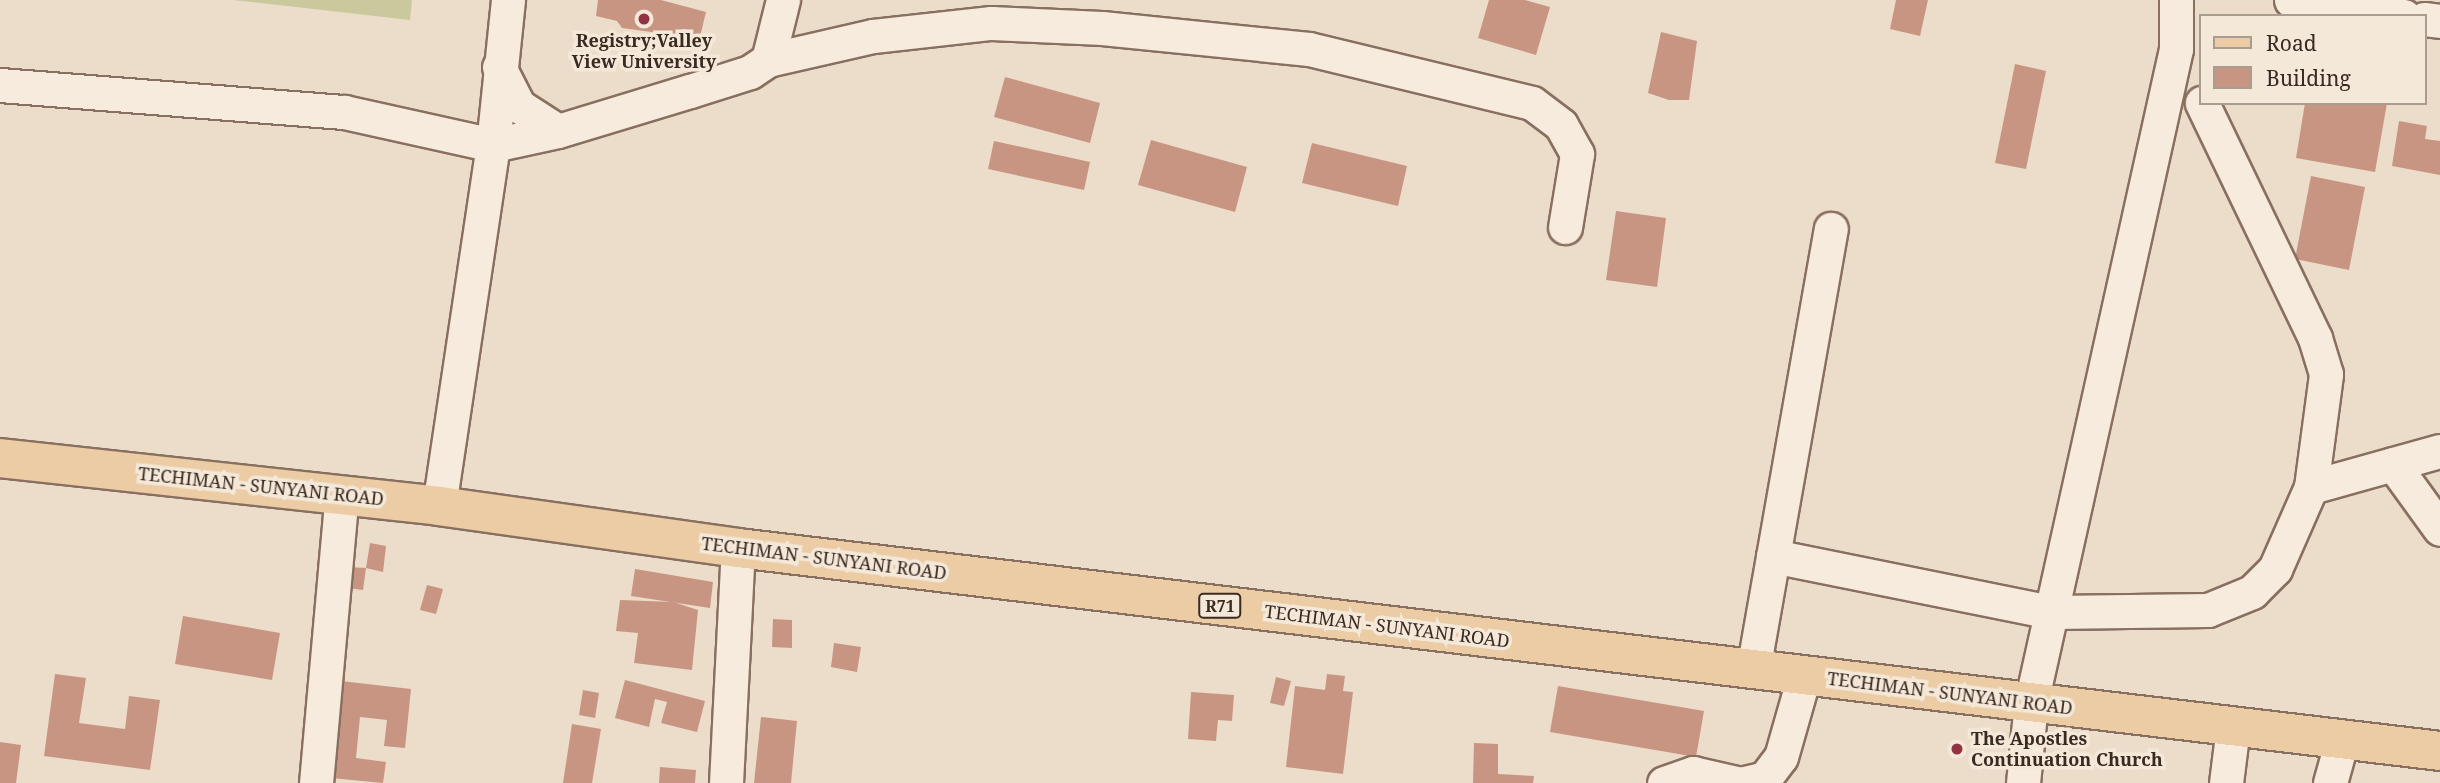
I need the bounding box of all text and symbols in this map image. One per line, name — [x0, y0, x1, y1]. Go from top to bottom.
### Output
marker: Registry;Valley View University — [636, 11, 652, 27]
legend — [2198, 14, 2426, 105]
text: Road — [2266, 29, 2317, 57]
place label: Registry;Valley View University — [572, 30, 716, 72]
text: Building — [2266, 64, 2351, 92]
street label: TECHIMAN - SUNYANI ROAD — [137, 462, 385, 510]
street label: TECHIMAN - SUNYANI ROAD — [700, 532, 948, 584]
road number: R71 — [1197, 594, 1243, 618]
street label: TECHIMAN - SUNYANI ROAD — [1263, 600, 1511, 652]
street label: TECHIMAN - SUNYANI ROAD — [1826, 667, 2074, 719]
place label: The Apostles Continuation Church — [1971, 728, 2163, 770]
marker: The Apostles Continuation Church — [1949, 741, 1965, 757]

